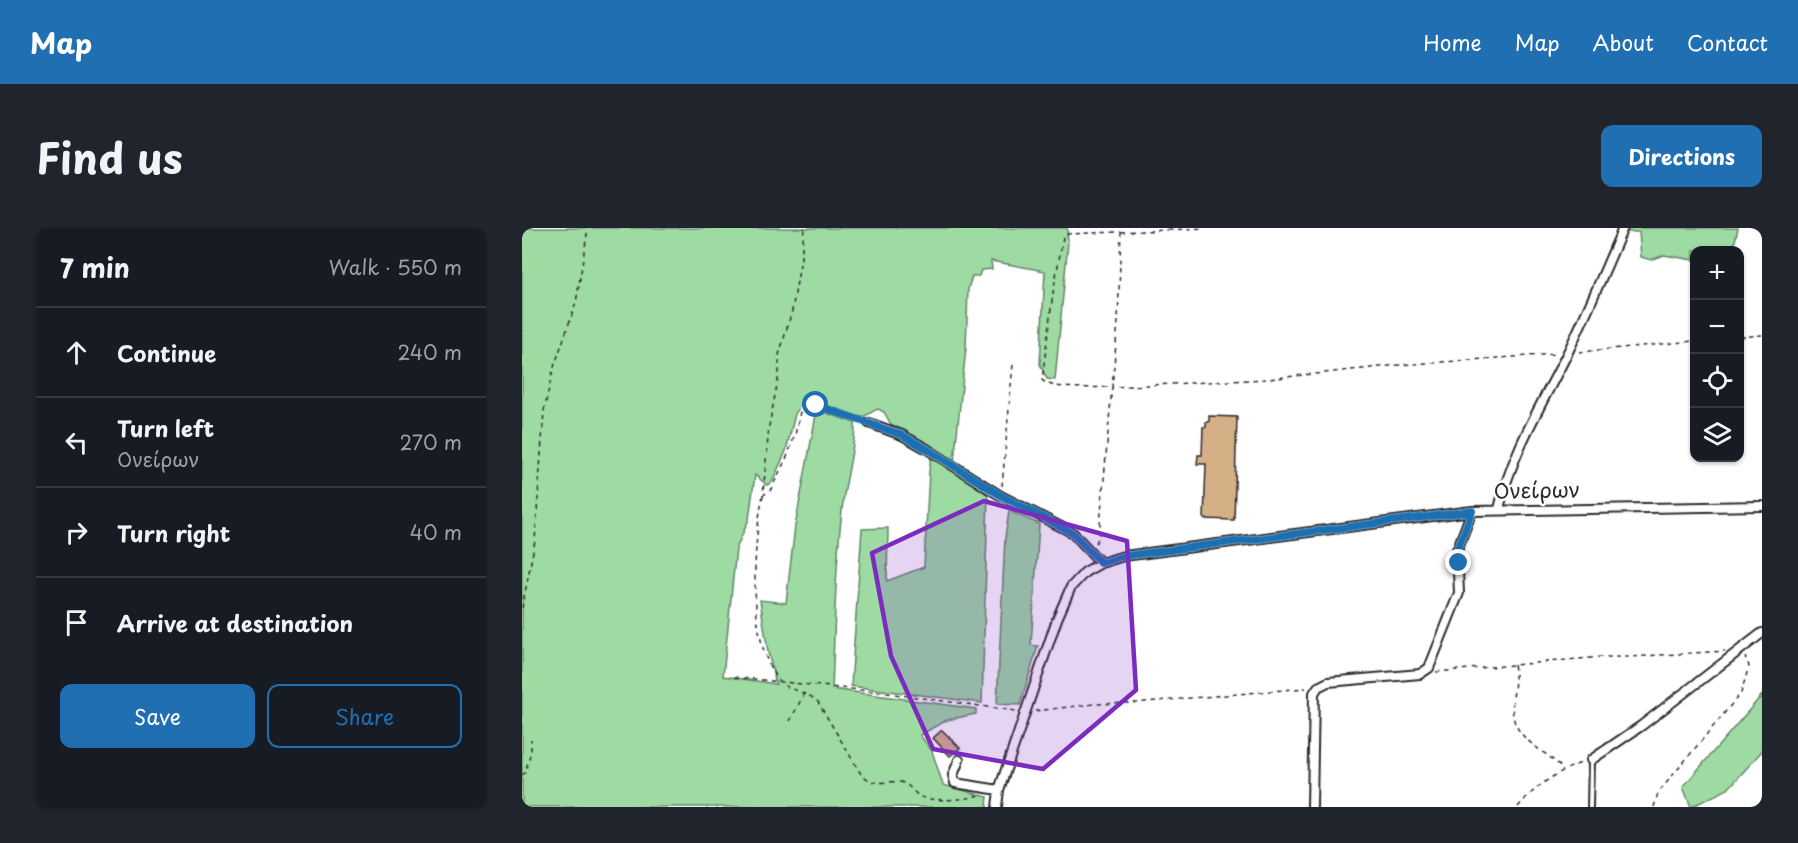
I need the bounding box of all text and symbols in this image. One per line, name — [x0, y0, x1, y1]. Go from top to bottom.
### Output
text: Map — [30, 21, 92, 64]
text: Home — [1423, 26, 1482, 58]
text: Map — [1515, 26, 1560, 58]
text: About — [1593, 26, 1654, 58]
text: Contact — [1687, 26, 1768, 58]
text: Find us — [36, 125, 183, 188]
button: Directions — [1601, 125, 1762, 187]
map controls — [1690, 246, 1744, 462]
button: + — [1690, 246, 1744, 300]
text: 7 min — [60, 248, 130, 287]
text: Walk · 550 m — [329, 252, 462, 282]
button: − — [1690, 300, 1744, 354]
icon: ahead — [60, 336, 93, 369]
text: Continue — [117, 336, 216, 369]
text: 240 m — [397, 337, 462, 367]
button: locate — [1690, 354, 1744, 408]
route start — [802, 391, 828, 417]
button: layers — [1690, 408, 1744, 462]
text: Turn left — [117, 411, 214, 444]
icon: left — [60, 426, 93, 459]
text: 270 m — [399, 427, 462, 457]
text: Ονείρων — [117, 444, 199, 474]
street label: Ονείρων — [1493, 472, 1581, 506]
icon: right — [60, 516, 93, 549]
text: Turn right — [117, 516, 230, 549]
text: 40 m — [410, 517, 462, 547]
route end — [1445, 549, 1471, 575]
icon: arrive — [60, 606, 93, 639]
text: Arrive at destination — [117, 606, 353, 639]
button: Save — [60, 684, 255, 748]
button: Share — [267, 684, 462, 748]

